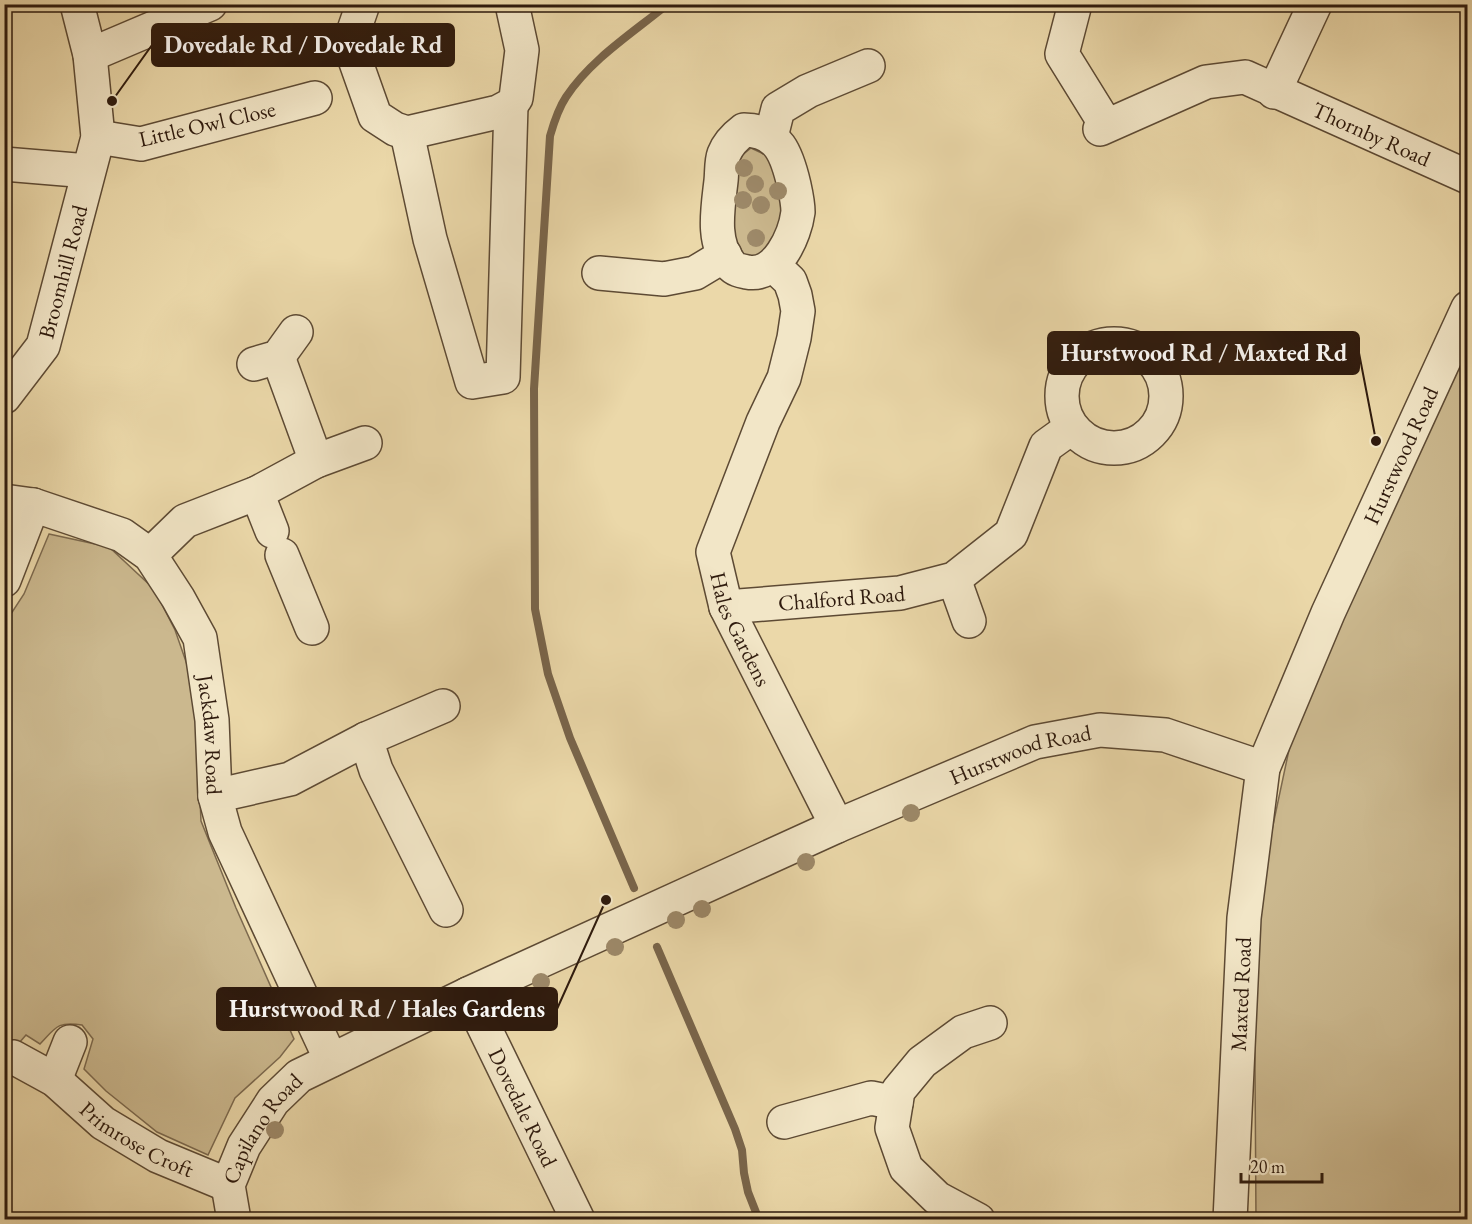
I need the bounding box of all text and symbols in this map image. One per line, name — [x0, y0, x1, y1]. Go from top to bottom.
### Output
callout: Dovedale Rd / Dovedale Rd — [152, 24, 454, 66]
text: Dovedale Rd / Dovedale Rd — [164, 29, 443, 60]
street label: Little Owl Close — [136, 94, 279, 154]
street label: Thornby Road — [1308, 95, 1436, 173]
street label: Broomhill Road — [31, 201, 94, 342]
callout: Hurstwood Rd / Maxted Rd — [1048, 332, 1359, 374]
text: Hurstwood Rd / Maxted Rd — [1061, 337, 1348, 368]
street label: Hurstwood Road — [1356, 381, 1445, 529]
street label: Hales Gardens — [704, 569, 778, 691]
street label: Chalford Road — [777, 578, 907, 617]
street label: Jackdaw Road — [191, 671, 229, 796]
street label: Hurstwood Road — [945, 717, 1094, 791]
street label: Maxted Road — [1223, 936, 1258, 1052]
callout: Hurstwood Rd / Hales Gardens — [217, 988, 557, 1030]
text: Hurstwood Rd / Hales Gardens — [229, 993, 545, 1024]
street label: Dovedale Road — [482, 1043, 565, 1172]
street label: Capilano Road — [215, 1066, 309, 1188]
street label: Primrose Croft — [74, 1095, 198, 1184]
scale bar — [1241, 1146, 1322, 1184]
text: 20 m — [1250, 1155, 1285, 1178]

